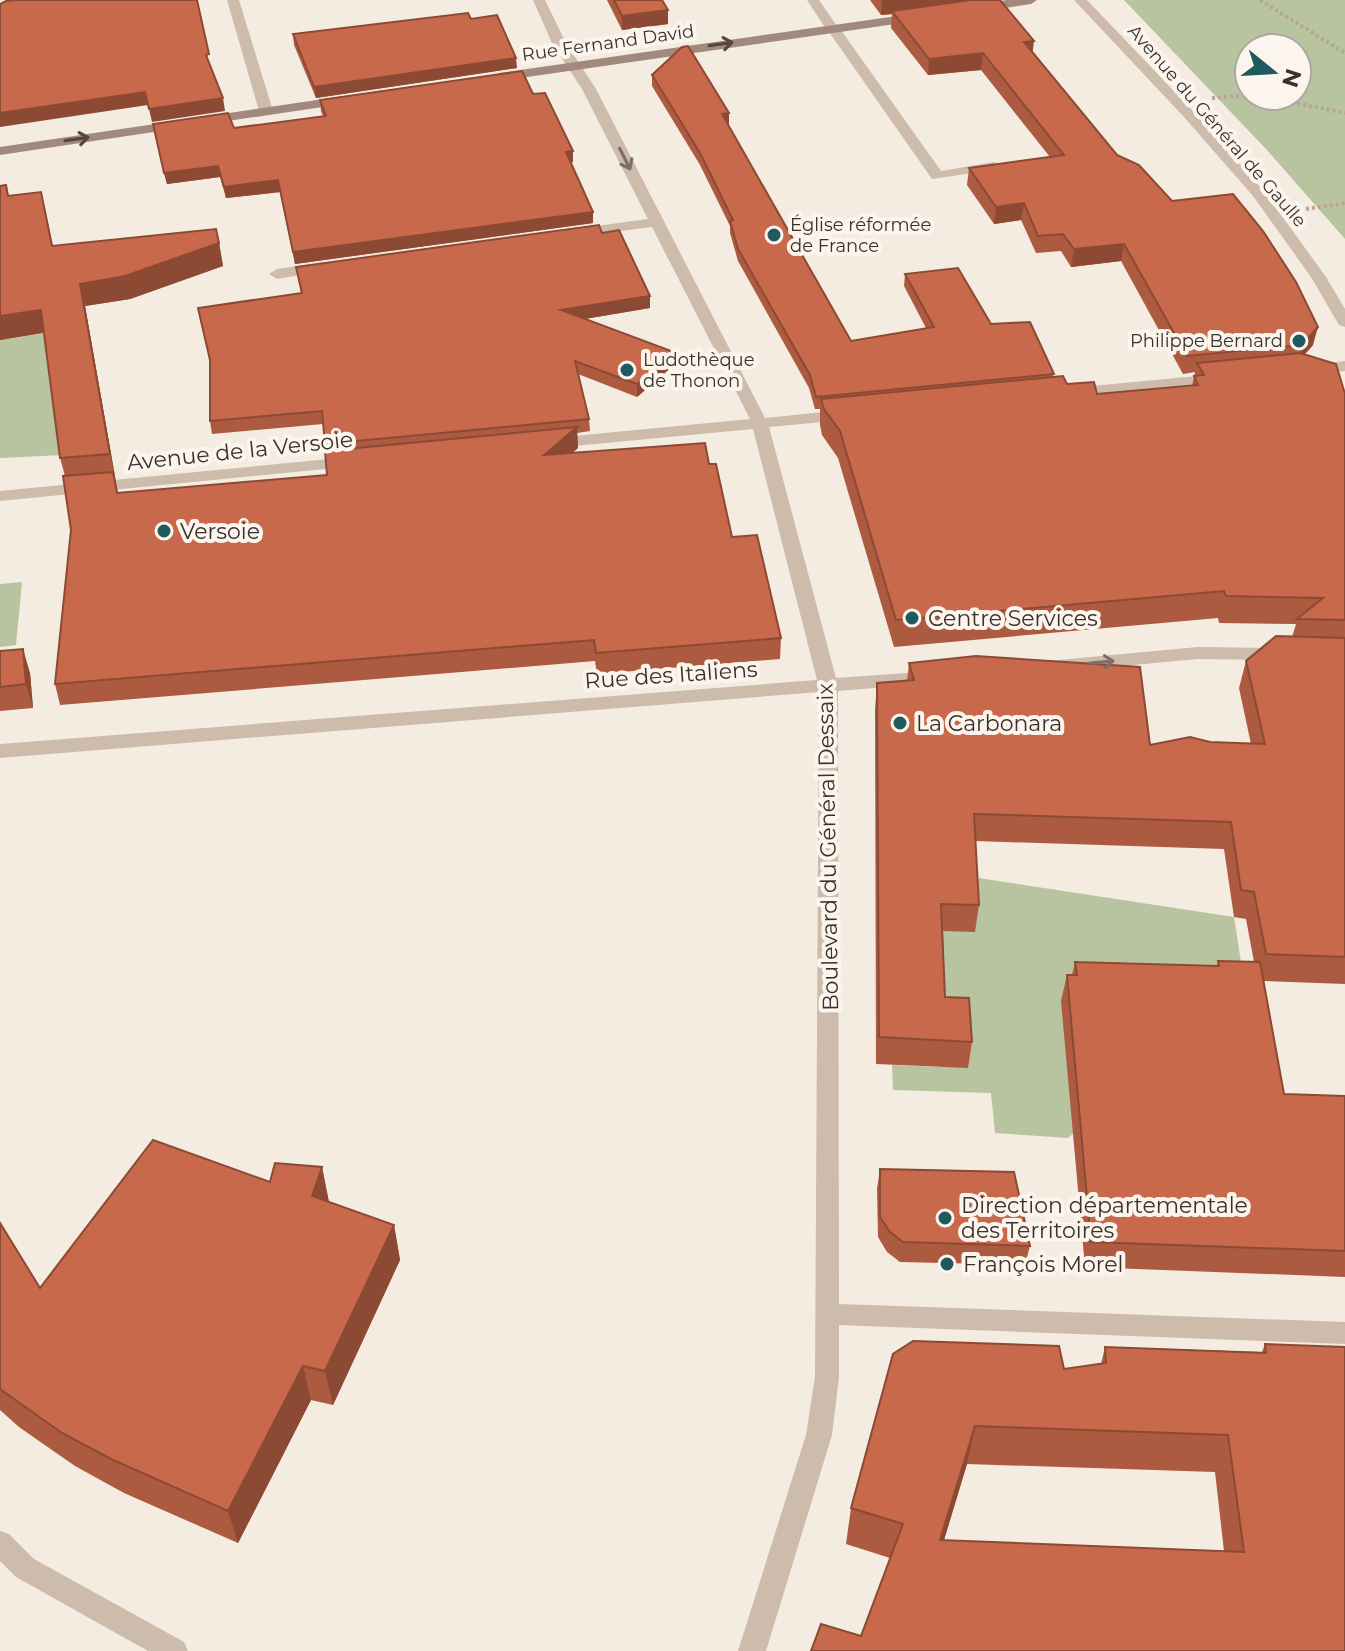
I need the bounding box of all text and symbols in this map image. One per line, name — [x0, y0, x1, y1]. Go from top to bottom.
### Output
street label: Rue Fernand David — [520, 20, 696, 66]
street label: Avenue du Général de Gaulle — [1123, 20, 1311, 232]
north arrow — [1233, 32, 1313, 112]
one-way arrow — [708, 36, 733, 51]
text: N — [1276, 65, 1307, 91]
one-way arrow — [64, 131, 89, 146]
one-way arrow — [617, 146, 633, 170]
place label: Église réformée de France — [790, 214, 931, 257]
marker: Église réformée de France — [765, 226, 783, 244]
place label: Philippe Bernard — [1130, 330, 1283, 352]
marker: Philippe Bernard — [1290, 332, 1308, 350]
place label: Ludothèque de Thonon — [643, 349, 755, 392]
marker: Ludothèque de Thonon — [618, 361, 636, 379]
street label: Avenue de la Versoie — [126, 426, 354, 476]
place label: Versoie — [180, 518, 260, 545]
marker: Versoie — [155, 522, 173, 540]
place label: Centre Services — [928, 605, 1098, 632]
marker: Centre Services — [903, 609, 921, 627]
one-way arrow — [1088, 654, 1115, 669]
street label: Rue des Italiens — [584, 655, 759, 695]
street label: Boulevard du Général Dessaix — [812, 683, 844, 1011]
place label: La Carbonara — [916, 710, 1062, 737]
marker: La Carbonara — [891, 714, 909, 732]
place label: Direction départementale des Territoires — [961, 1192, 1248, 1244]
marker: Direction départementale des Territoires — [936, 1209, 954, 1227]
place label: François Morel — [963, 1251, 1123, 1278]
marker: François Morel — [938, 1255, 956, 1273]

